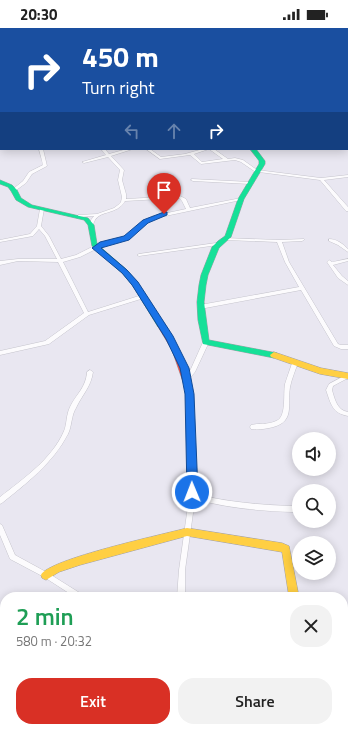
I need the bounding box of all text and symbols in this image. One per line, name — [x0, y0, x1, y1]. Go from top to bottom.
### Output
text: 20:30 — [20, 3, 57, 26]
text: 450 m — [82, 35, 159, 78]
icon: right — [16, 44, 68, 96]
text: Turn right — [82, 74, 155, 101]
icon: left — [121, 120, 143, 142]
icon: ahead — [163, 120, 185, 142]
icon: right — [205, 120, 227, 142]
pin — [147, 173, 181, 214]
icon: arrive — [153, 179, 175, 201]
map controls — [292, 432, 336, 580]
button: sound — [292, 432, 336, 476]
position arrow — [171, 471, 213, 513]
button: search — [292, 484, 336, 528]
button: layers — [292, 536, 336, 580]
text: 2 min — [16, 598, 74, 634]
button: close — [290, 605, 332, 647]
text: 580 m · 20:32 — [16, 631, 92, 651]
button: Exit — [16, 678, 170, 724]
button: Share — [178, 678, 332, 724]

